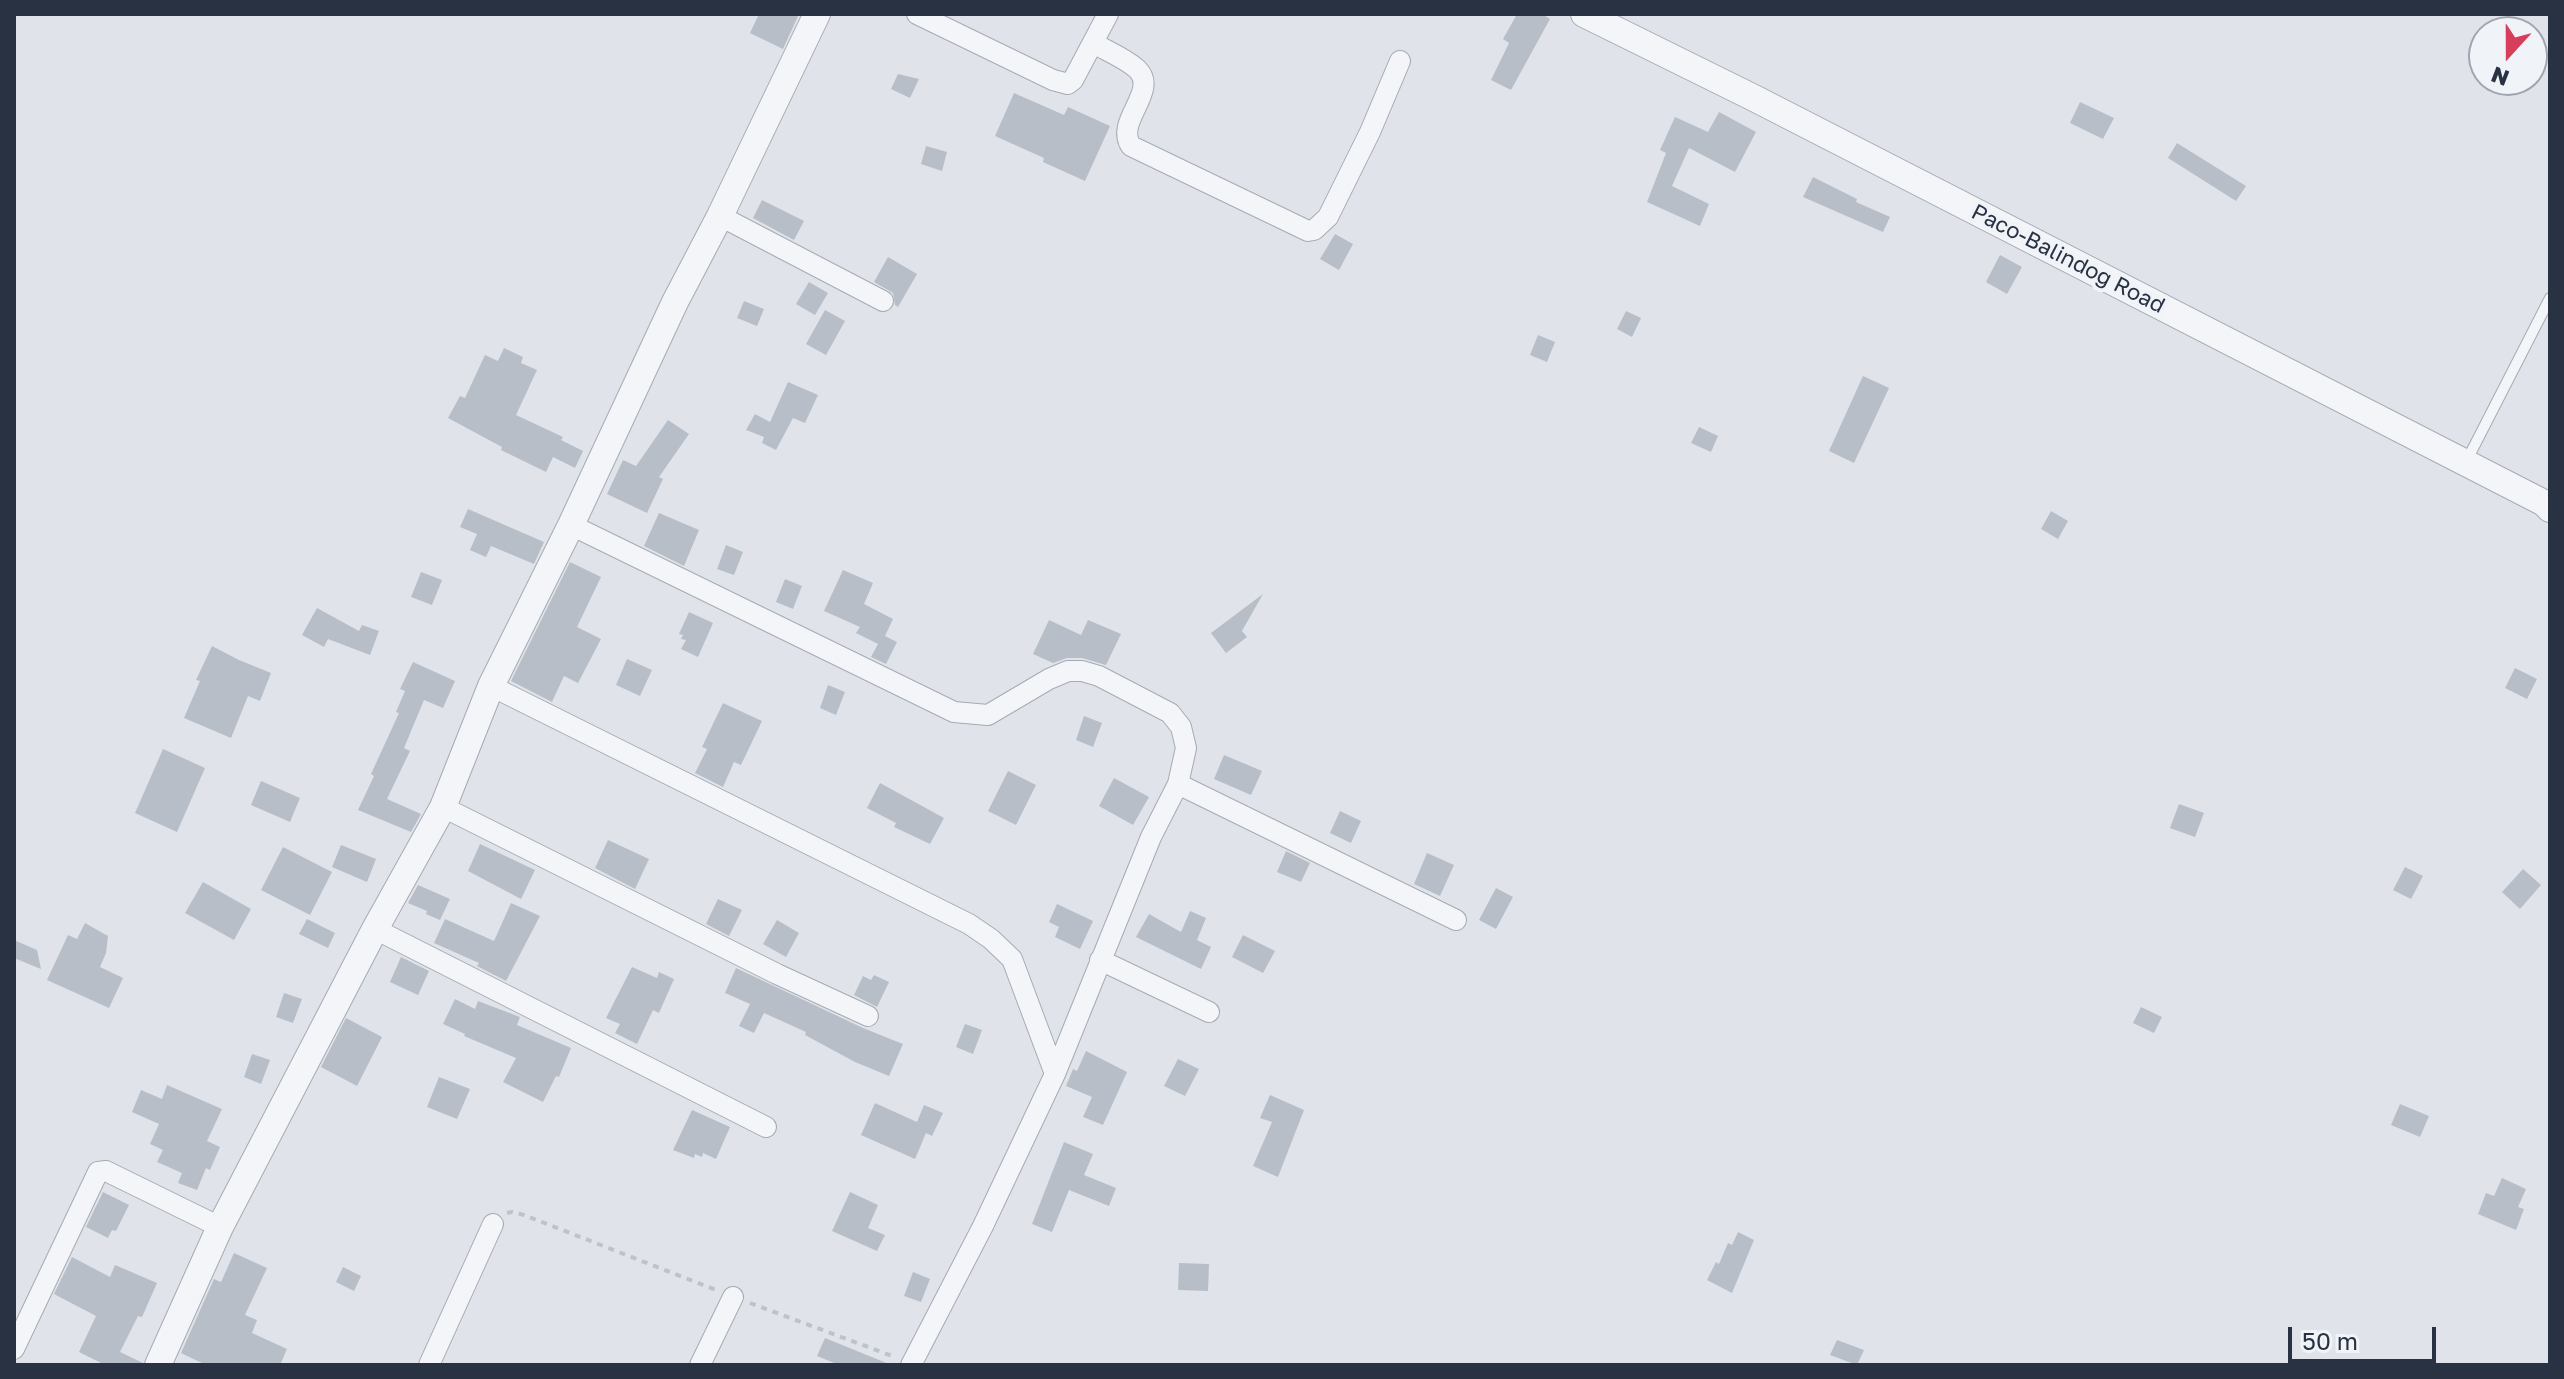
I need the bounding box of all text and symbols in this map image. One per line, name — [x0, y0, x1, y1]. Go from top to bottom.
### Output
north arrow — [2468, 16, 2548, 96]
text: N — [2487, 61, 2513, 93]
street label: Paco-Balindog Road — [1967, 199, 2169, 319]
scale bar — [2292, 1311, 2440, 1361]
text: 50 m — [2302, 1326, 2358, 1355]

